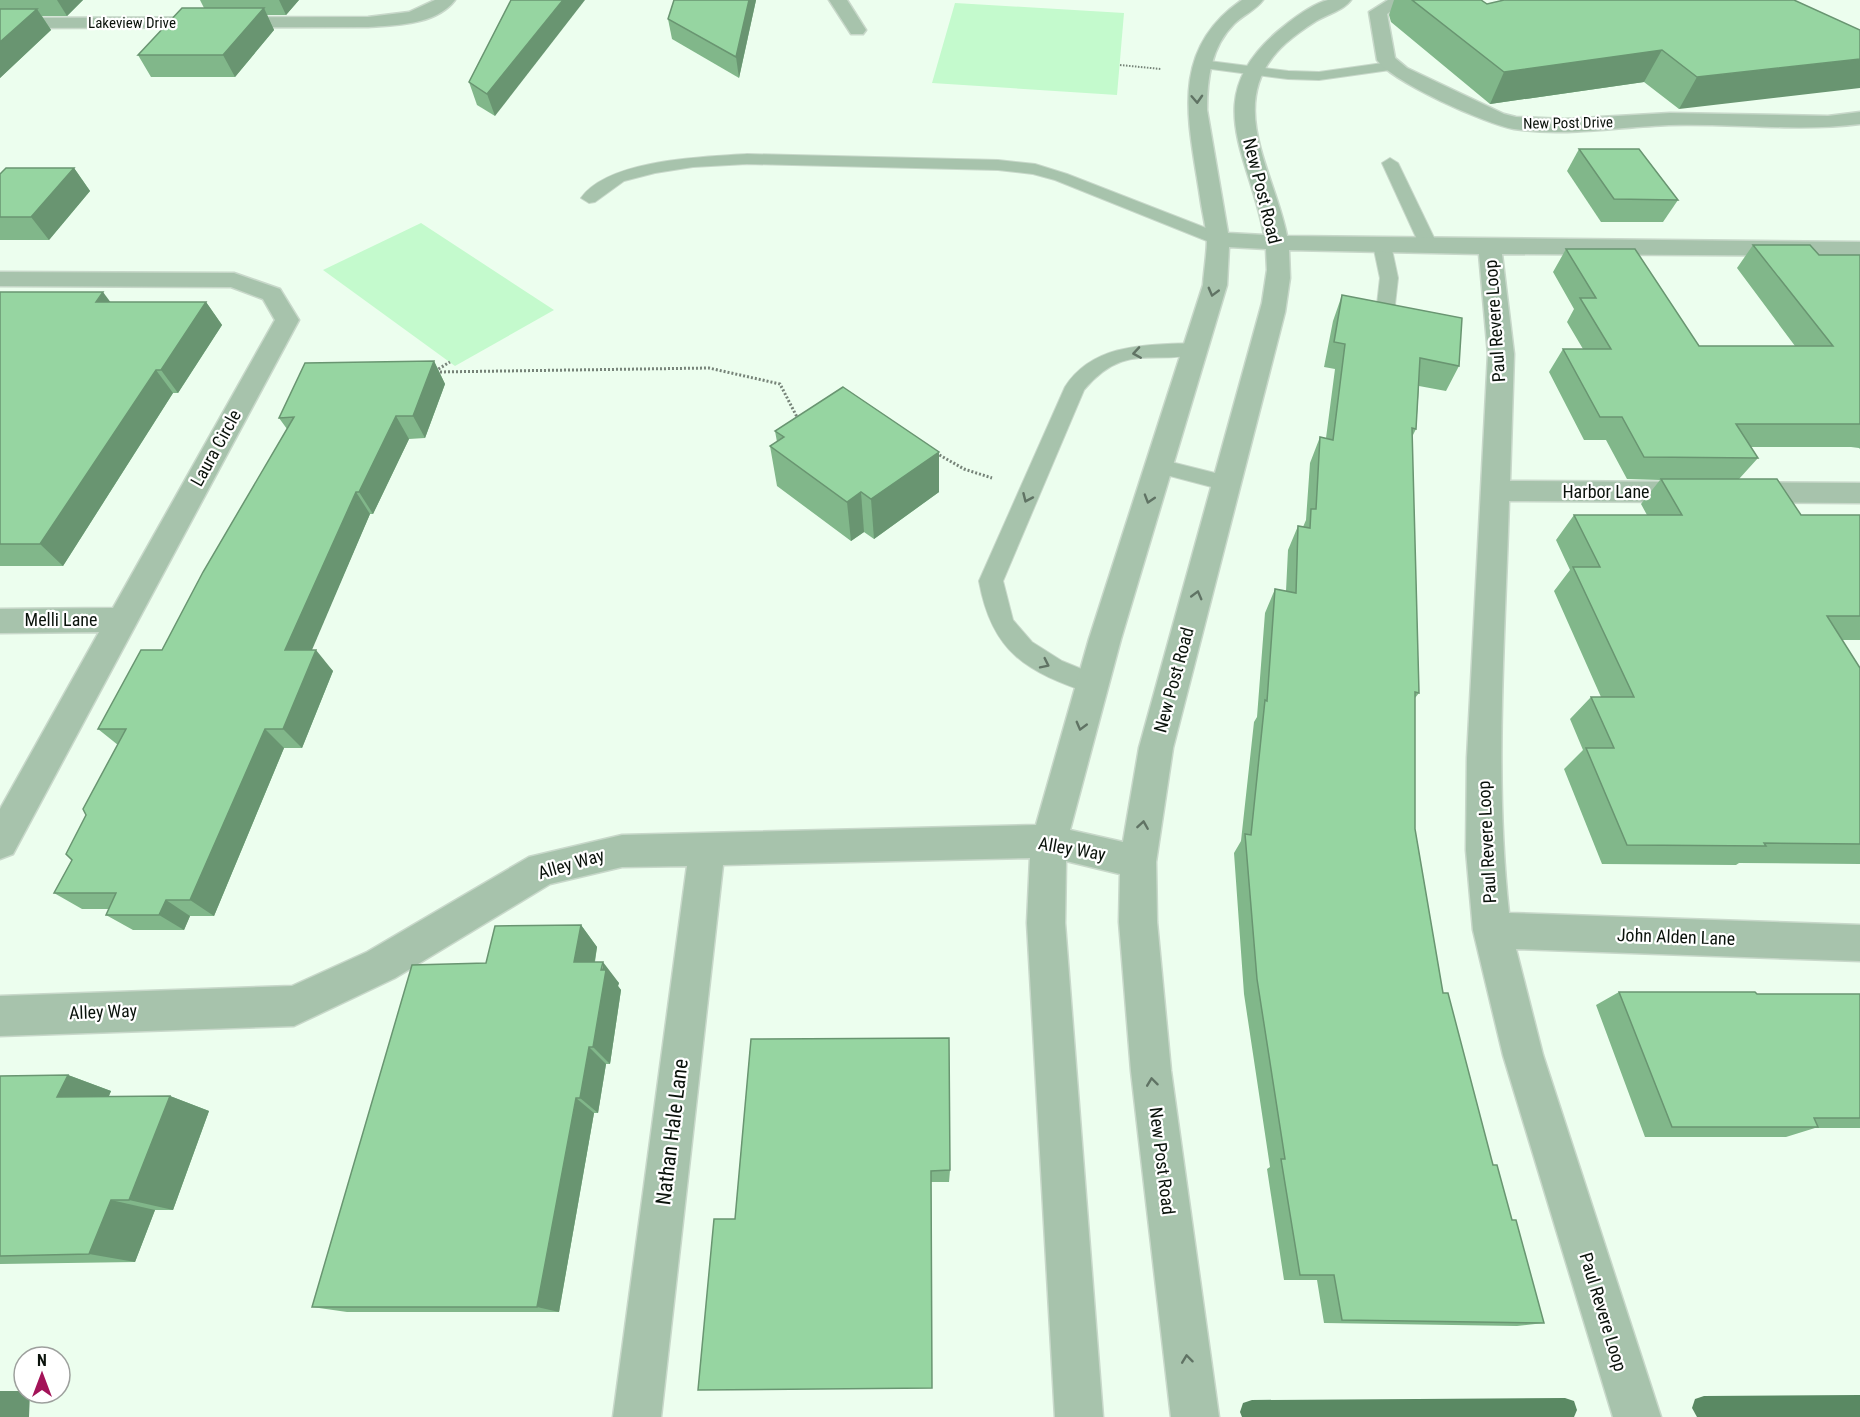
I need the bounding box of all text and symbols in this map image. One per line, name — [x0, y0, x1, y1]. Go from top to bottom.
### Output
street label: Lakeview Drive — [88, 14, 176, 32]
one-way arrow — [1190, 95, 1203, 104]
street label: New Post Drive — [1523, 113, 1613, 133]
street label: New Post Road — [1239, 136, 1286, 246]
street label: Paul Revere Loop — [1480, 259, 1509, 383]
one-way arrow — [1207, 287, 1220, 297]
one-way arrow — [1133, 346, 1143, 359]
street label: Laura Circle — [186, 406, 245, 490]
street label: Harbor Lane — [1562, 481, 1650, 502]
one-way arrow — [1022, 492, 1034, 503]
one-way arrow — [1144, 493, 1156, 504]
one-way arrow — [1190, 590, 1202, 601]
street label: Melli Lane — [25, 609, 97, 630]
street label: New Post Road — [1149, 625, 1198, 735]
one-way arrow — [1039, 657, 1050, 668]
one-way arrow — [1076, 720, 1088, 731]
street label: Paul Revere Loop — [1473, 780, 1500, 904]
one-way arrow — [1137, 821, 1149, 830]
street label: Alley Way — [1037, 832, 1108, 865]
street label: Alley Way — [535, 844, 607, 883]
street label: John Alden Lane — [1617, 924, 1736, 949]
street label: Alley Way — [69, 1000, 138, 1023]
street label: Nathan Hale Lane — [651, 1057, 693, 1206]
one-way arrow — [1147, 1078, 1159, 1087]
street label: New Post Road — [1145, 1106, 1180, 1216]
street label: Paul Revere Loop — [1575, 1250, 1631, 1374]
north arrow — [12, 1345, 72, 1405]
text: N — [37, 1351, 47, 1370]
one-way arrow — [1182, 1354, 1194, 1364]

